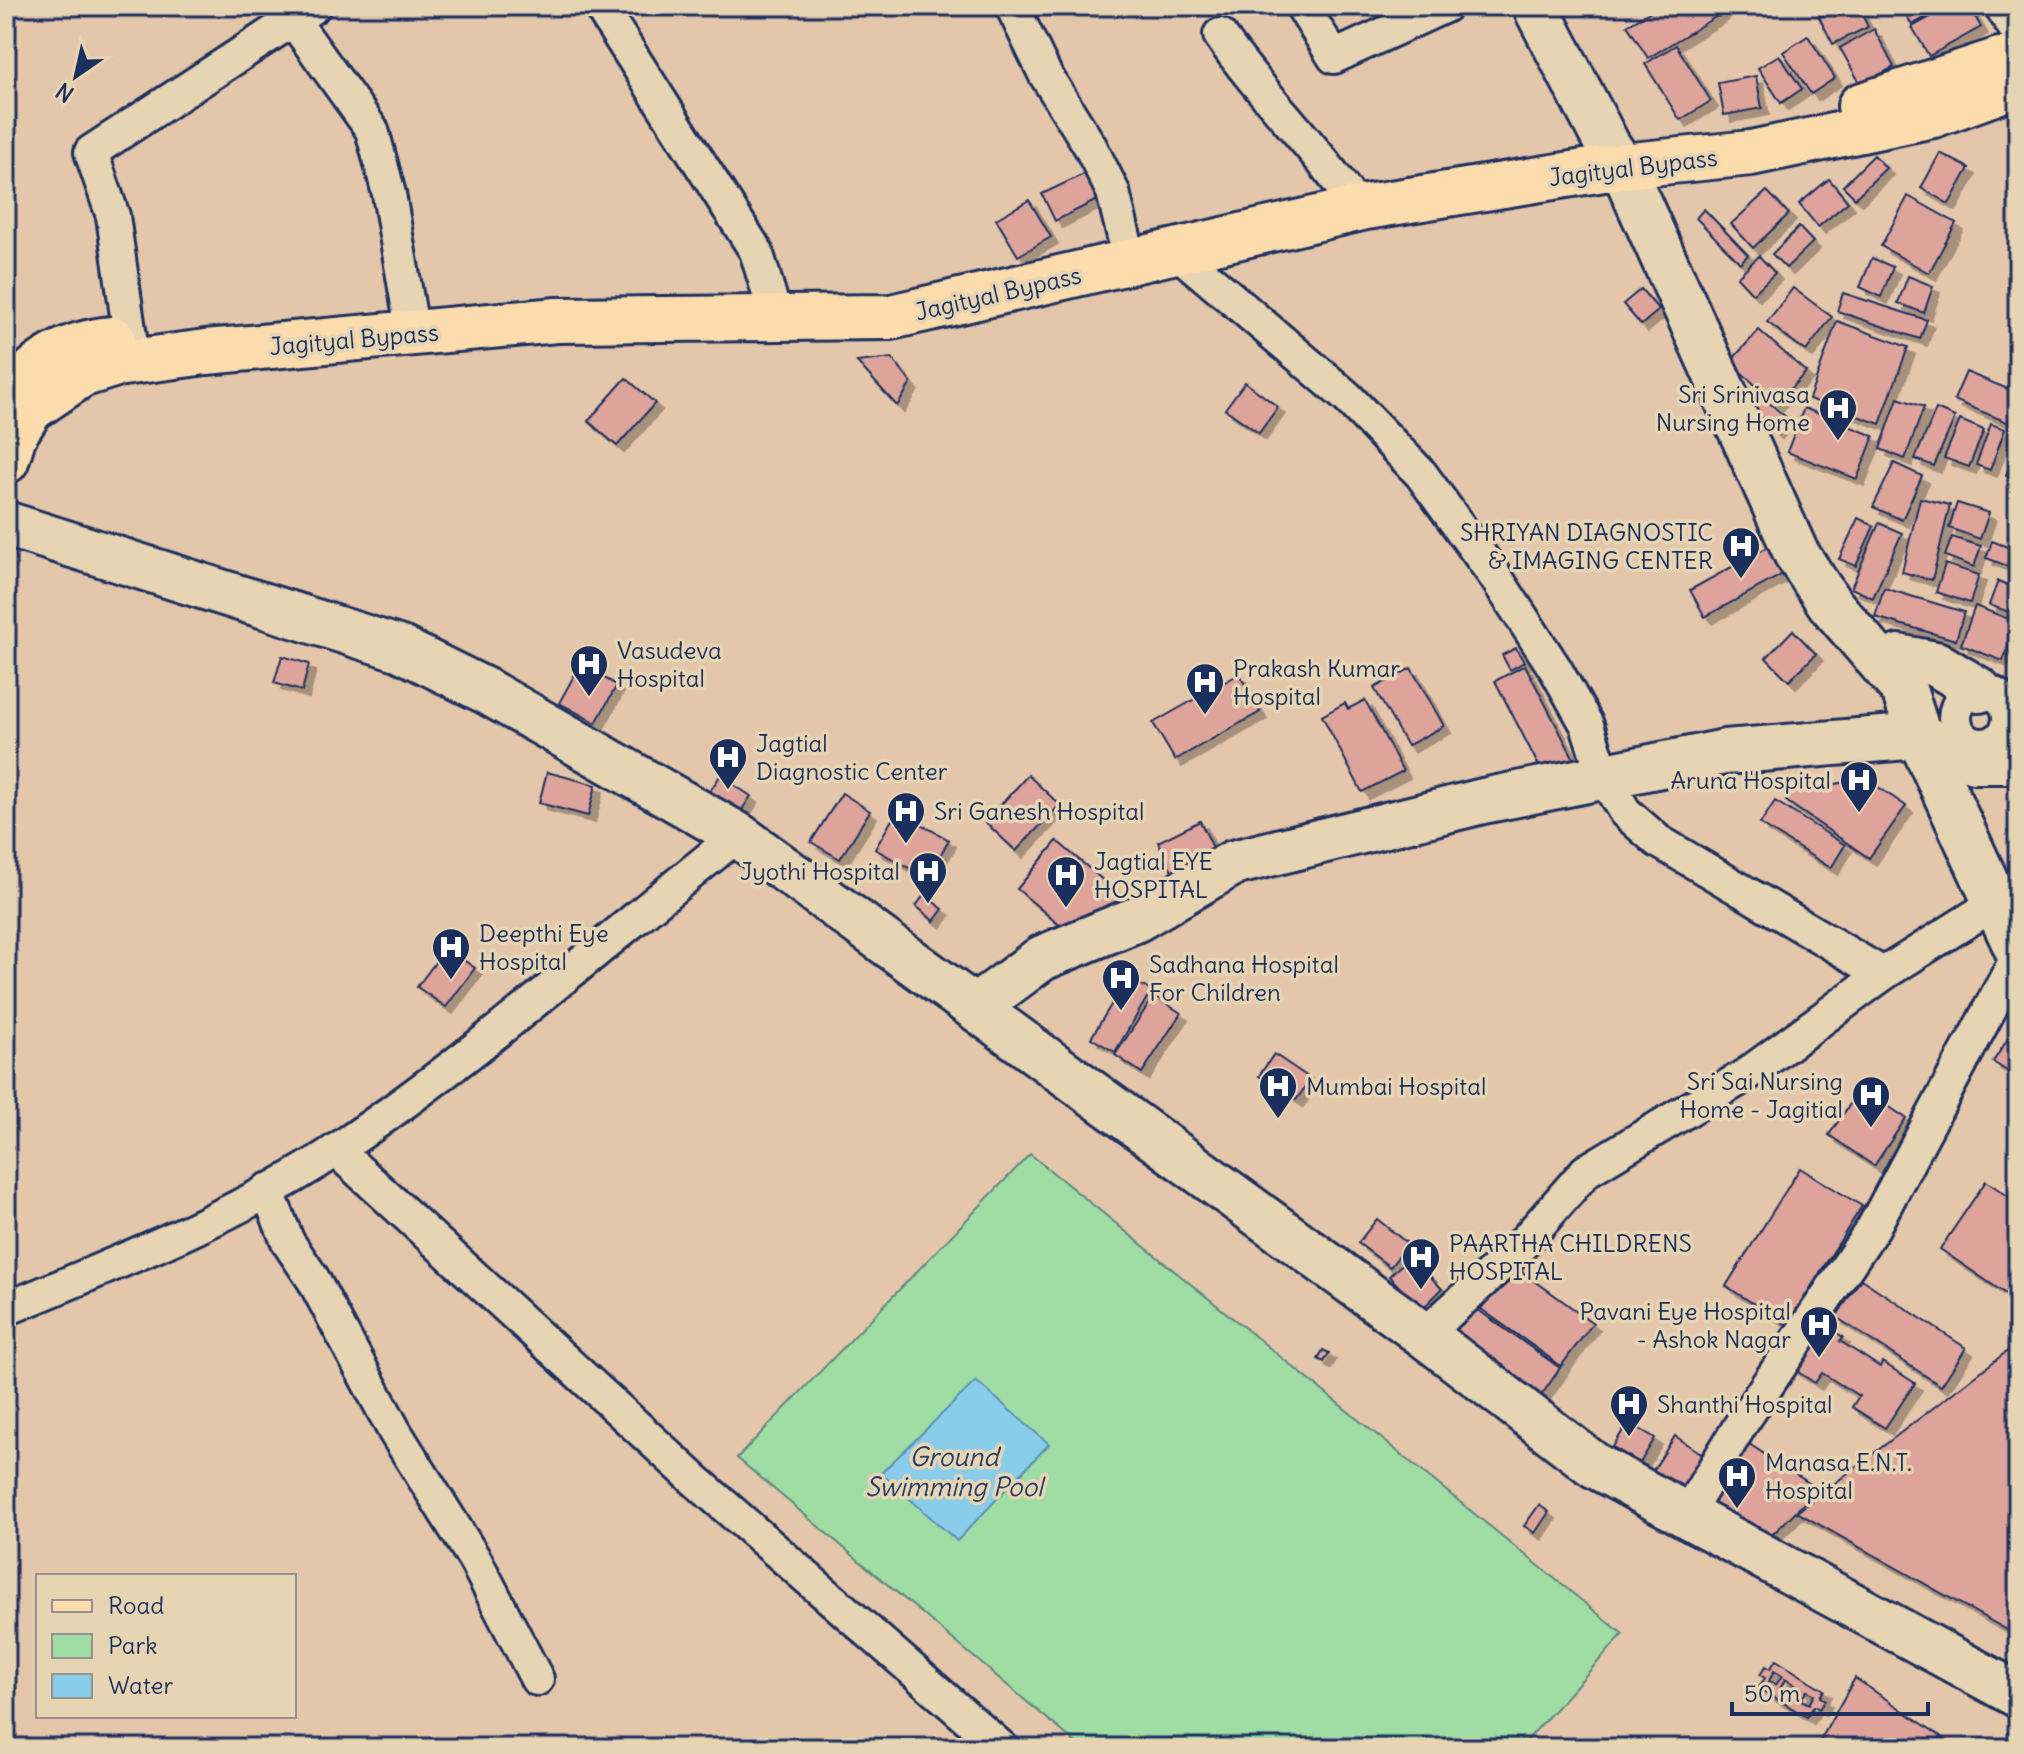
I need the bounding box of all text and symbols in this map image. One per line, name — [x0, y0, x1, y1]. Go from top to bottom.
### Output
north arrow — [36, 36, 116, 116]
text: N — [51, 77, 79, 108]
street label: Jagityal Bypass — [1547, 142, 1719, 192]
street label: Jagityal Bypass — [912, 259, 1084, 327]
street label: Jagityal Bypass — [268, 317, 440, 361]
place label: Sri Srinivasa Nursing Home — [1656, 379, 1810, 437]
hospital icon: Sri Srinivasa Nursing Home — [1817, 387, 1859, 442]
place label: SHRIYAN DIAGNOSTIC & IMAGING CENTER — [1460, 517, 1713, 575]
hospital icon: SHRIYAN DIAGNOSTIC & IMAGING CENTER — [1720, 525, 1762, 580]
place label: Vasudeva Hospital — [617, 635, 722, 693]
hospital icon: Vasudeva Hospital — [568, 643, 610, 698]
place label: Prakash Kumar Hospital — [1233, 653, 1400, 711]
hospital icon: Prakash Kumar Hospital — [1184, 661, 1226, 716]
place label: Jagtial Diagnostic Center — [756, 728, 948, 786]
hospital icon: Jagtial Diagnostic Center — [707, 736, 749, 791]
hospital icon: Aruna Hospital — [1838, 759, 1880, 814]
place label: Aruna Hospital — [1671, 765, 1831, 795]
hospital icon: Sri Ganesh Hospital — [885, 790, 927, 845]
place label: Sri Ganesh Hospital — [934, 796, 1144, 826]
place label: Jagtial EYE HOSPITAL — [1094, 846, 1213, 904]
hospital icon: Jyothi Hospital — [907, 850, 949, 905]
hospital icon: Jagtial EYE HOSPITAL — [1045, 854, 1087, 909]
place label: Jyothi Hospital — [740, 856, 900, 886]
place label: Deepthi Eye Hospital — [479, 918, 609, 976]
hospital icon: Deepthi Eye Hospital — [430, 926, 472, 981]
place label: Sadhana Hospital For Children — [1149, 949, 1339, 1007]
hospital icon: Sadhana Hospital For Children — [1100, 957, 1142, 1012]
hospital icon: Mumbai Hospital — [1257, 1065, 1299, 1120]
place label: Sri Sai Nursing Home - Jagitial — [1680, 1066, 1843, 1124]
place label: Mumbai Hospital — [1306, 1071, 1486, 1101]
hospital icon: Sri Sai Nursing Home - Jagitial — [1850, 1074, 1892, 1129]
place label: PAARTHA CHILDRENS HOSPITAL — [1449, 1228, 1692, 1286]
hospital icon: PAARTHA CHILDRENS HOSPITAL — [1400, 1236, 1442, 1291]
place label: Pavani Eye Hospital - Ashok Nagar — [1579, 1296, 1791, 1354]
hospital icon: Pavani Eye Hospital - Ashok Nagar — [1798, 1304, 1840, 1359]
hospital icon: Shanthi Hospital — [1608, 1383, 1650, 1438]
place label: Shanthi Hospital — [1657, 1389, 1832, 1419]
water label: Ground Swimming Pool — [865, 1440, 1046, 1503]
place label: Manasa E.N.T. Hospital — [1765, 1447, 1912, 1505]
hospital icon: Manasa E.N.T. Hospital — [1716, 1455, 1758, 1510]
legend — [36, 1574, 296, 1718]
text: Road — [108, 1590, 164, 1620]
text: Park — [108, 1630, 158, 1660]
scale bar — [1732, 1666, 1928, 1716]
text: Water — [108, 1670, 173, 1700]
text: 50 m — [1744, 1678, 1800, 1708]

